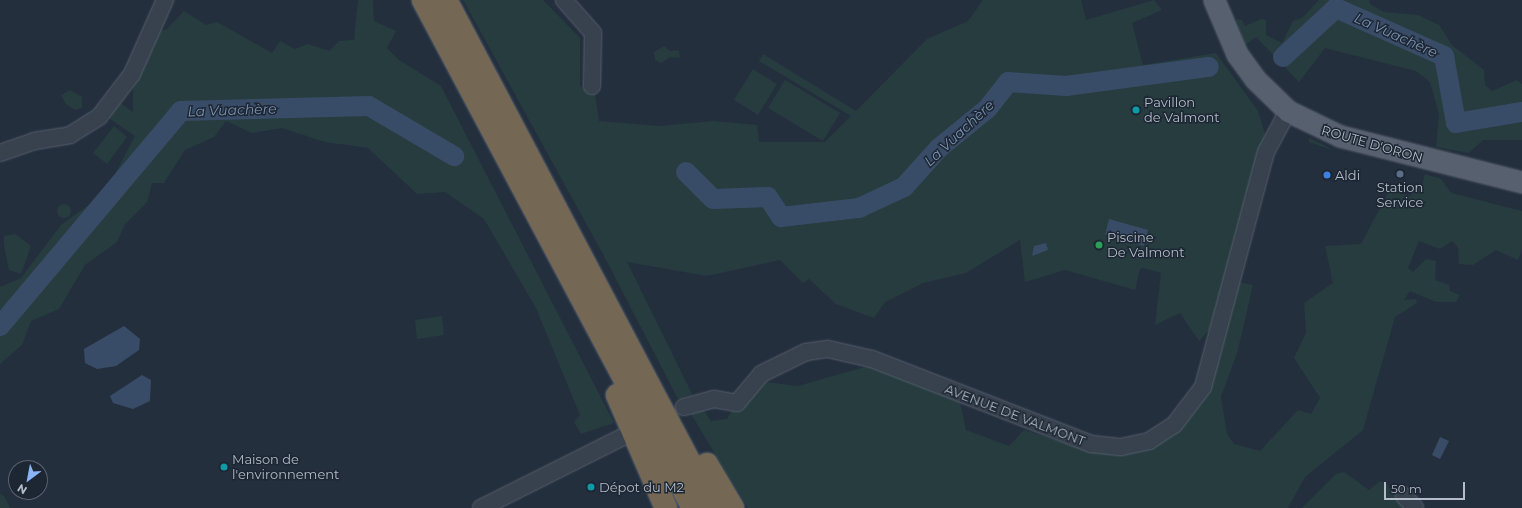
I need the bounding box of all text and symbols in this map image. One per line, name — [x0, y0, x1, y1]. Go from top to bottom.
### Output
water label: La Vuachère — [1352, 9, 1440, 61]
place label: Pavillon de Valmont — [1144, 95, 1220, 126]
water label: La Vuachère — [921, 96, 997, 170]
water label: La Vuachère — [187, 100, 277, 120]
marker: Pavillon de Valmont — [1131, 105, 1141, 115]
street label: ROUTE D'ORON — [1320, 122, 1424, 166]
place label: Aldi — [1335, 167, 1360, 183]
marker: Station Service — [1395, 169, 1405, 179]
marker: Aldi — [1322, 170, 1332, 180]
place label: Station Service — [1377, 180, 1423, 211]
place label: Piscine De Valmont — [1107, 230, 1185, 261]
marker: Piscine De Valmont — [1094, 240, 1104, 250]
street label: AVENUE DE VALMONT — [943, 381, 1087, 449]
place label: Maison de l'environnement — [232, 452, 339, 483]
north arrow — [8, 460, 48, 500]
marker: Maison de l'environnement — [219, 462, 229, 472]
scale bar — [1386, 474, 1467, 500]
place label: Dépot du M2 — [599, 479, 684, 495]
text: N — [15, 481, 30, 498]
text: 50 m — [1391, 481, 1422, 496]
marker: Dépot du M2 — [586, 482, 596, 492]

